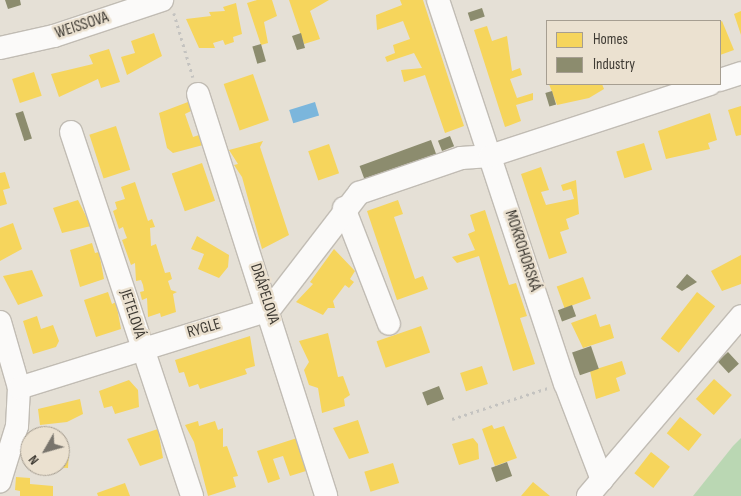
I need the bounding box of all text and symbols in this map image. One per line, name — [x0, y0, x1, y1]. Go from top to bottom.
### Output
street label: WEISSOVA — [53, 8, 111, 44]
legend — [546, 20, 721, 85]
text: Homes — [593, 30, 628, 49]
text: Industry — [593, 55, 635, 74]
street label: MOKROHORSKÁ — [500, 208, 544, 294]
street label: DRÁPELOVA — [245, 261, 283, 327]
street label: JETELOVÁ — [115, 287, 149, 341]
street label: RYGLE — [185, 315, 223, 343]
north arrow — [20, 426, 70, 476]
text: N — [25, 452, 43, 468]

